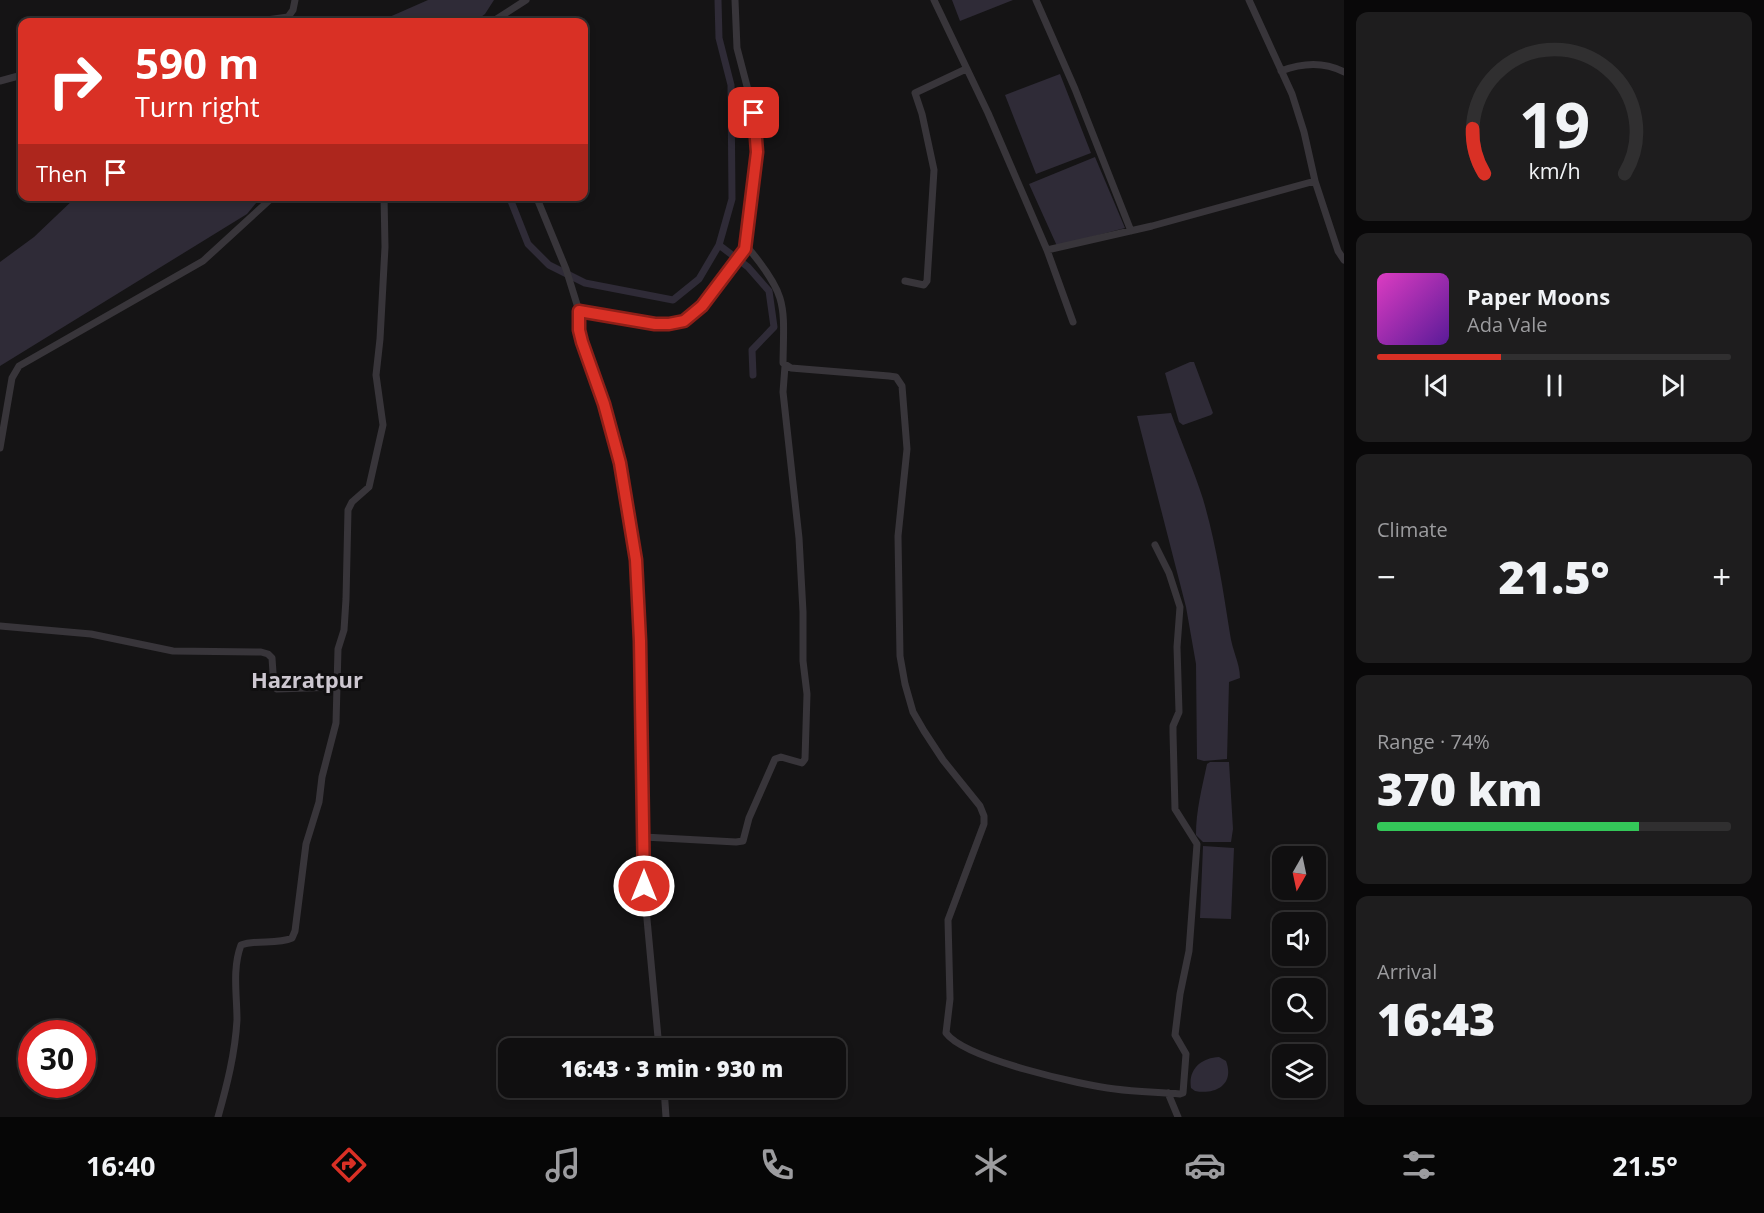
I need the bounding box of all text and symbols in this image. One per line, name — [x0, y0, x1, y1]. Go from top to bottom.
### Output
text: 590 m — [135, 34, 259, 91]
icon: right — [36, 42, 114, 120]
text: 19 — [1518, 81, 1590, 166]
pin — [728, 87, 779, 138]
text: Turn right — [135, 88, 260, 125]
icon: arrive — [737, 96, 770, 129]
icon: arrive — [99, 156, 132, 189]
text: km/h — [1528, 156, 1580, 185]
text: Then — [36, 158, 87, 188]
text: Paper Moons — [1467, 281, 1610, 311]
text: Ada Vale — [1467, 311, 1548, 338]
icon: previous — [1420, 369, 1453, 402]
icon: pause — [1538, 369, 1571, 402]
icon: next — [1656, 369, 1689, 402]
text: Climate — [1377, 516, 1448, 543]
text: 21.5° — [1498, 546, 1610, 607]
text: − — [1377, 554, 1396, 599]
text: + — [1712, 554, 1731, 599]
district label: Hazratpur — [251, 664, 363, 694]
text: Range · 74% — [1377, 728, 1490, 755]
text: 370 km — [1377, 758, 1542, 819]
north arrow — [1272, 846, 1326, 900]
map controls — [1272, 846, 1326, 1098]
position arrow — [612, 854, 676, 918]
button: sound — [1272, 912, 1326, 966]
text: Arrival — [1377, 958, 1437, 985]
button: search — [1272, 978, 1326, 1032]
text: 16:43 — [1377, 988, 1495, 1049]
speed limit sign: 30 — [18, 1020, 96, 1098]
button: layers — [1272, 1044, 1326, 1098]
text: 16:43 · 3 min · 930 m — [561, 1053, 783, 1083]
icon: directions — [328, 1144, 370, 1186]
icon: music — [542, 1144, 584, 1186]
icon: phone — [756, 1144, 798, 1186]
icon: climate — [970, 1144, 1012, 1186]
icon: car — [1184, 1144, 1226, 1186]
icon: filters — [1398, 1144, 1440, 1186]
text: 16:40 — [86, 1147, 156, 1184]
text: 21.5° — [1612, 1147, 1678, 1184]

